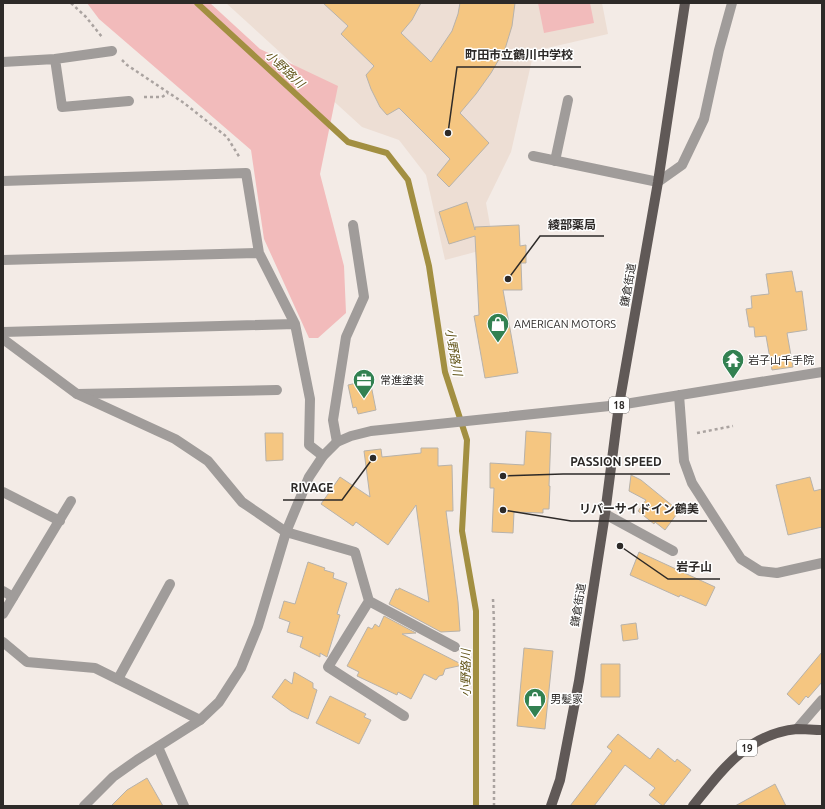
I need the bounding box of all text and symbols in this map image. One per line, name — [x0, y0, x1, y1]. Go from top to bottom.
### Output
callout: 町田市立鶴川中学校 — [457, 43, 581, 67]
water label: 小野路川 — [263, 48, 308, 91]
text: 町田市立鶴川中学校 — [465, 48, 573, 61]
callout: 綾部薬局 — [540, 212, 604, 236]
text: 綾部薬局 — [548, 218, 596, 231]
street label: 鎌倉街道 — [618, 262, 638, 308]
shop icon: AMERICAN MOTORS — [485, 311, 511, 344]
place label: AMERICAN MOTORS — [514, 318, 616, 330]
water label: 小野路川 — [443, 327, 465, 379]
temple icon: 岩子山千手院 — [720, 347, 746, 380]
place label: 岩子山千手院 — [748, 354, 814, 366]
office icon: 常進塗装 — [351, 367, 377, 400]
place label: 常進塗装 — [380, 374, 424, 386]
road number: 18 — [609, 397, 629, 413]
callout: PASSION SPEED — [563, 450, 670, 474]
text: PASSION SPEED — [570, 455, 662, 468]
callout: RIVAGE — [283, 476, 342, 500]
text: RIVAGE — [291, 481, 333, 494]
callout: リバーサイドイン鶴美 — [571, 497, 707, 521]
text: リバーサイドイン鶴美 — [579, 502, 699, 515]
callout: 岩子山 — [668, 555, 720, 579]
text: 岩子山 — [676, 560, 712, 573]
street label: 鎌倉街道 — [569, 582, 587, 628]
water label: 小野路川 — [459, 647, 472, 697]
shop icon: 男髪家 — [522, 686, 548, 719]
place label: 男髪家 — [550, 693, 583, 705]
road number: 19 — [737, 740, 757, 756]

